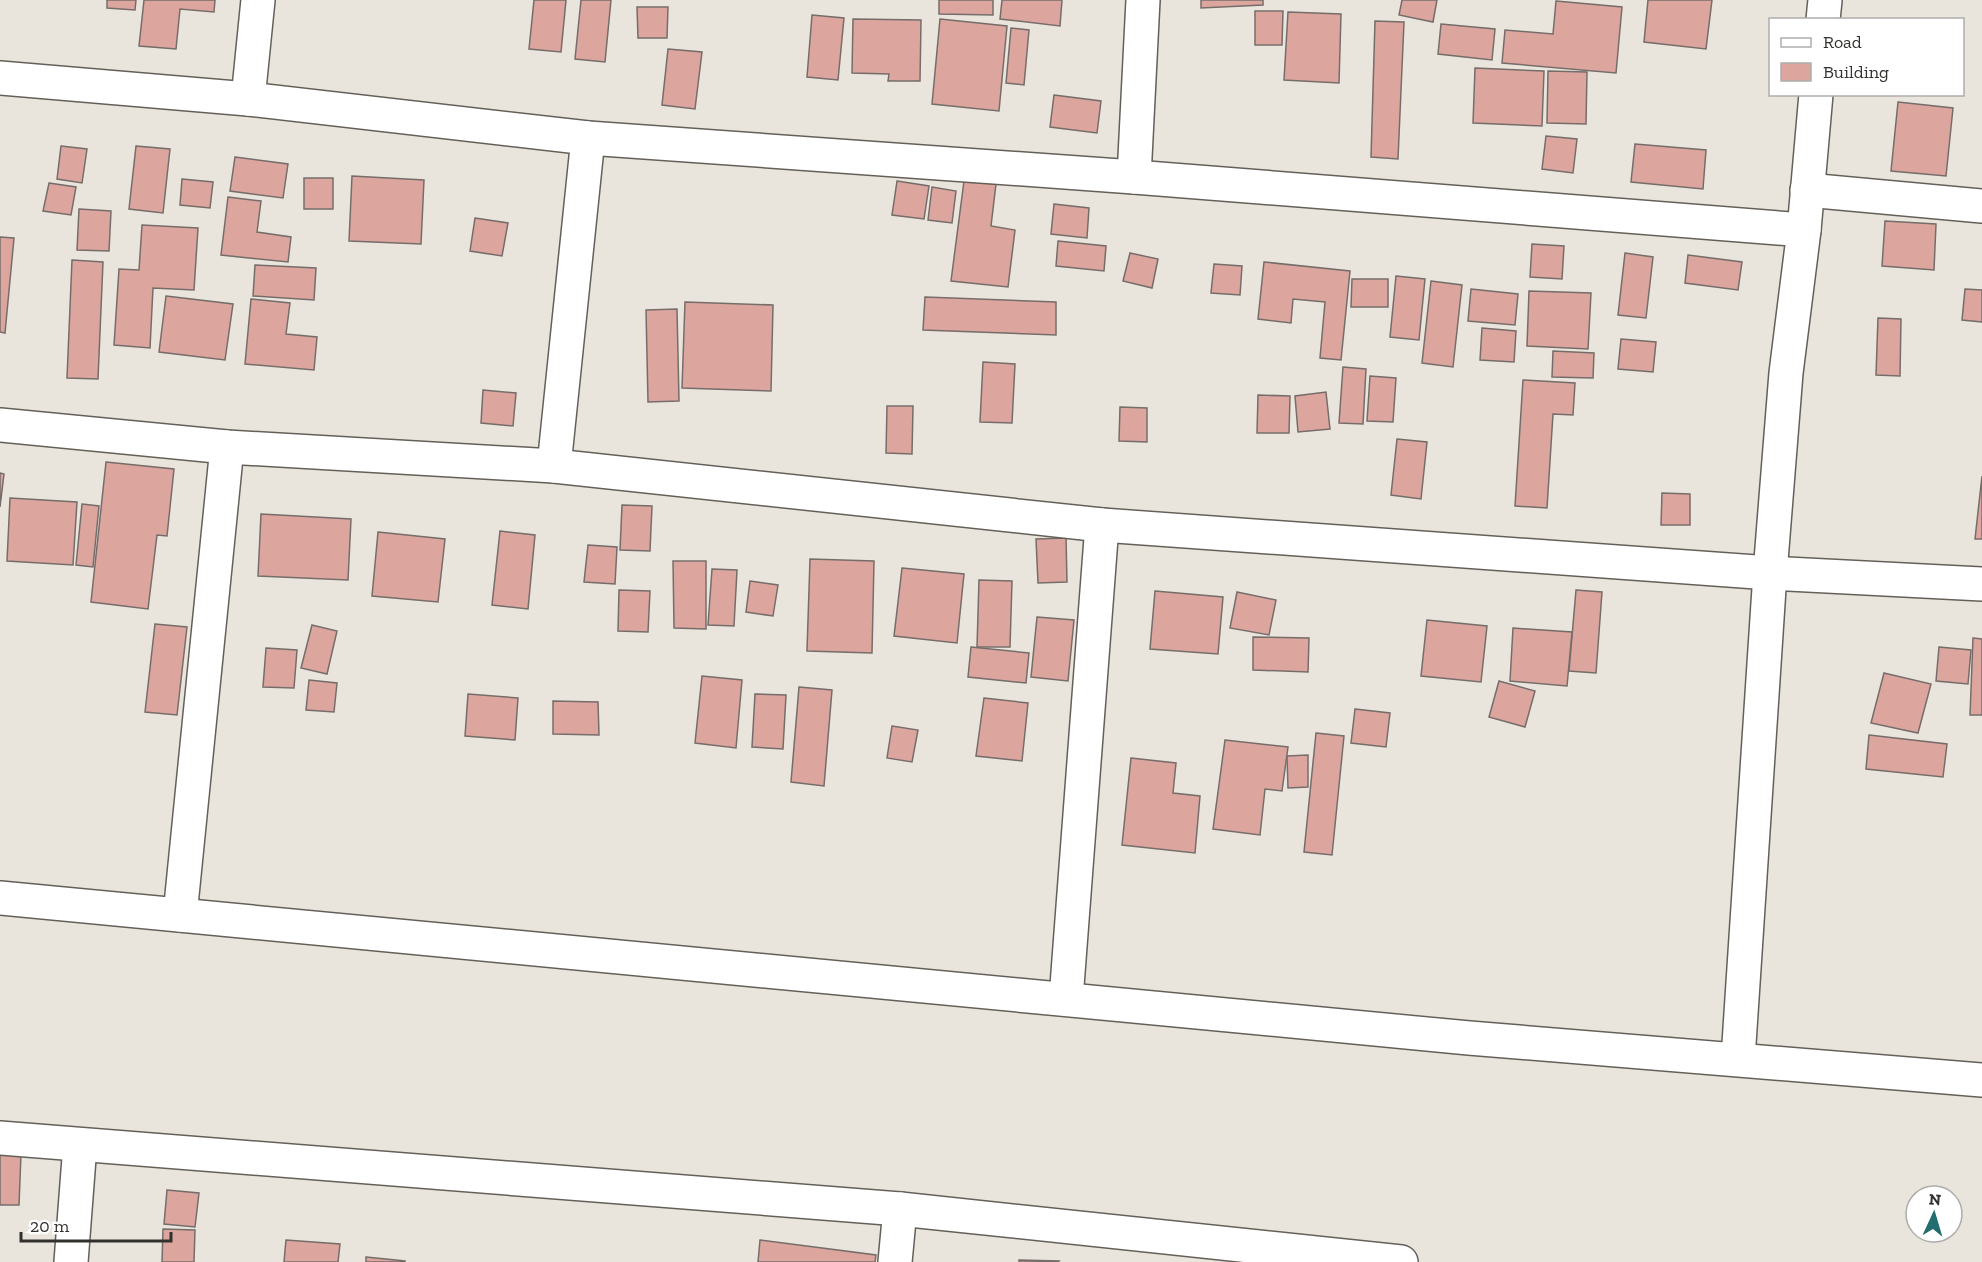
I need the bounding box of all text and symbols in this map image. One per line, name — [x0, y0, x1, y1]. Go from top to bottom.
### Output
legend — [1769, 18, 1964, 96]
text: Road — [1823, 31, 1862, 53]
text: Building — [1823, 61, 1889, 83]
north arrow — [1904, 1184, 1964, 1244]
text: N — [1928, 1190, 1942, 1209]
scale bar — [21, 1205, 171, 1243]
text: 20 m — [30, 1215, 70, 1237]

